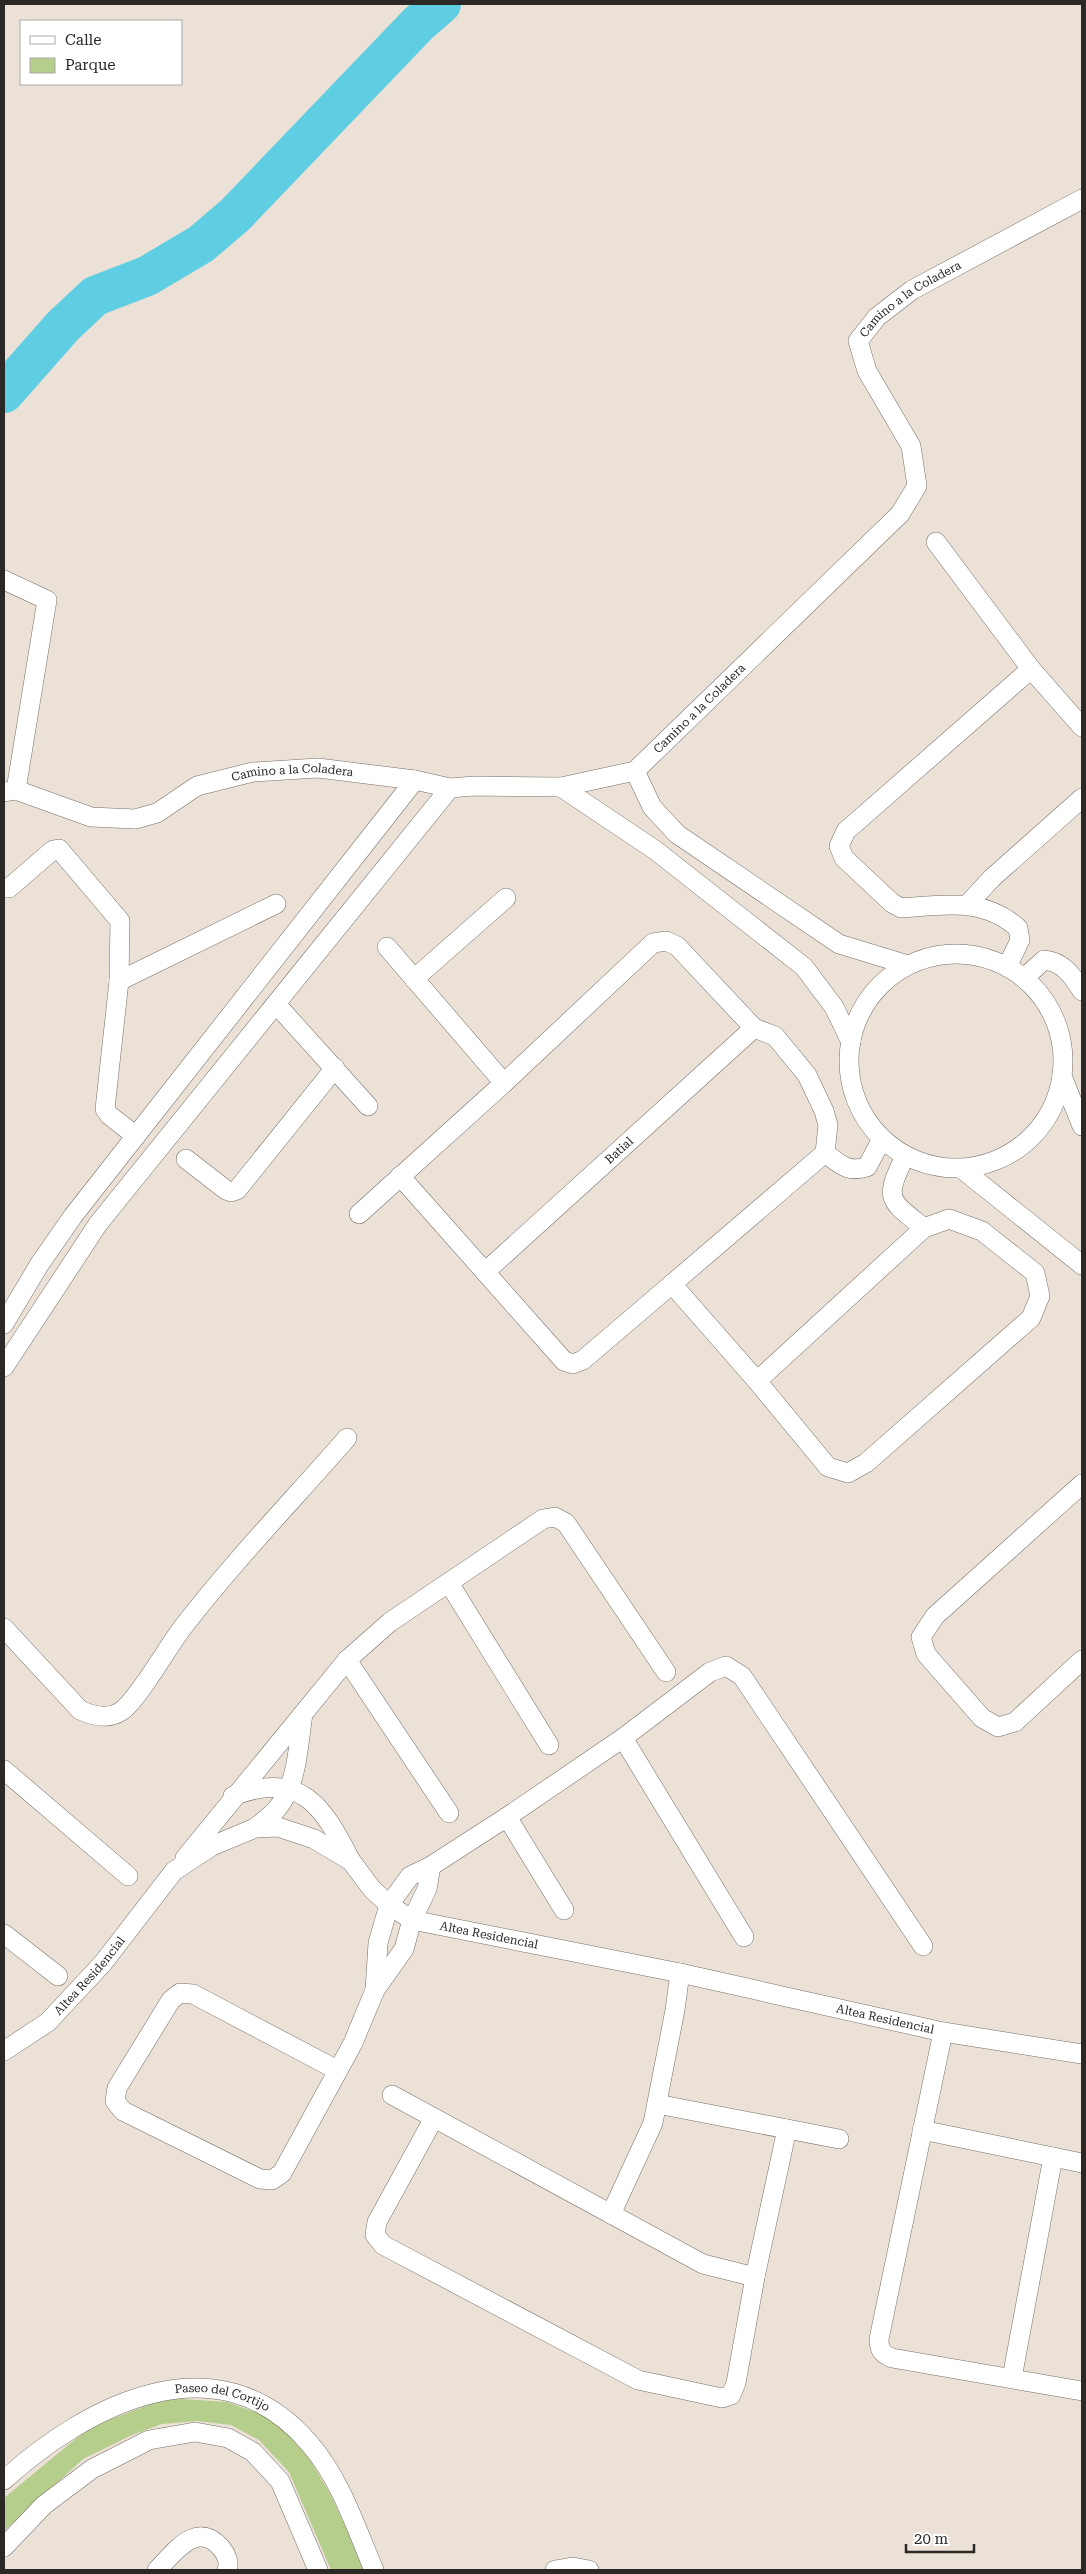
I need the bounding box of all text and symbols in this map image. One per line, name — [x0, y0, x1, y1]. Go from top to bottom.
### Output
legend — [20, 20, 182, 85]
text: Calle — [65, 31, 101, 49]
text: Parque — [65, 56, 116, 74]
street label: Camino a la Coladera — [857, 258, 964, 340]
street label: Camino a la Coladera — [650, 660, 749, 756]
street label: Camino a la Coladera — [230, 761, 355, 784]
street label: Batial — [602, 1134, 636, 1167]
street label: Altea Residencial — [439, 1919, 540, 1952]
street label: Altea Residencial — [51, 1933, 128, 2018]
street label: Altea Residencial — [835, 2001, 936, 2037]
street label: Paseo del Cortijo — [174, 2381, 272, 2414]
scale bar — [906, 2522, 974, 2554]
text: 20 m — [914, 2530, 949, 2548]

